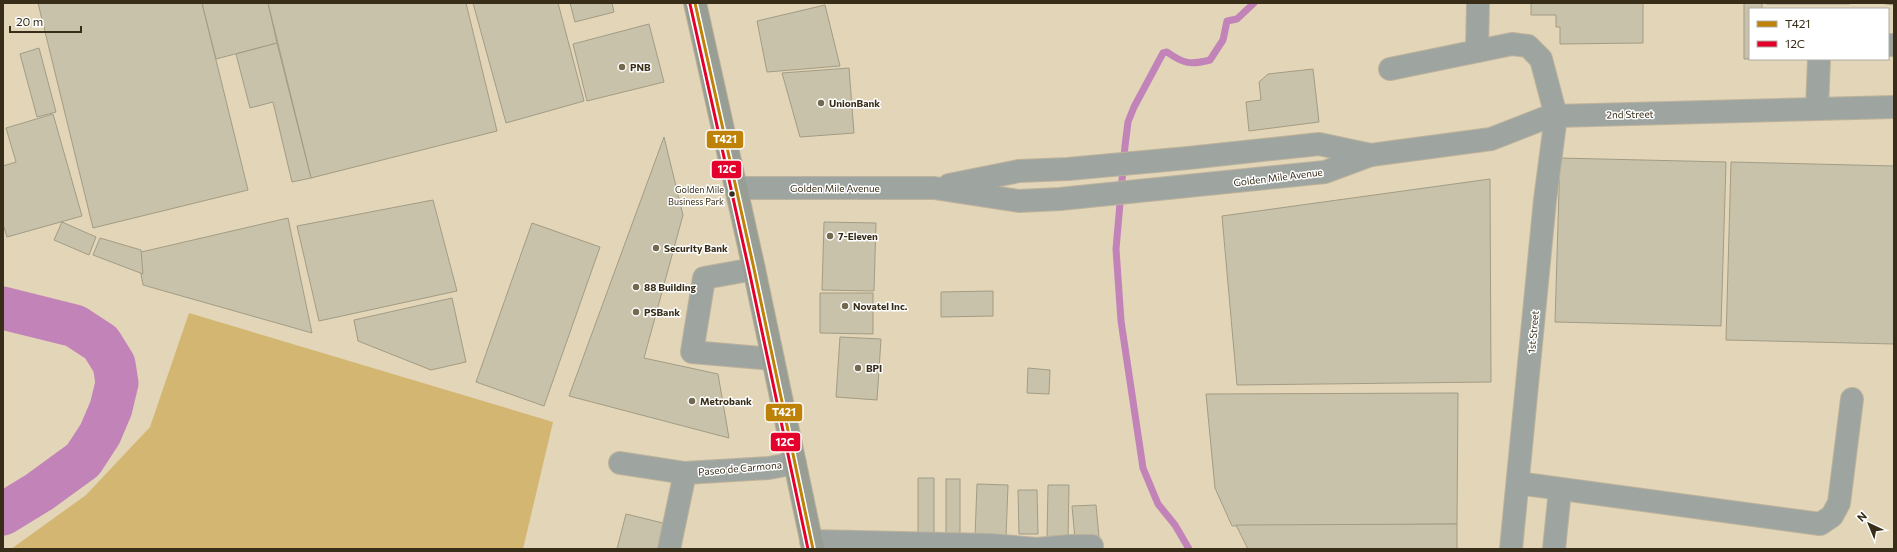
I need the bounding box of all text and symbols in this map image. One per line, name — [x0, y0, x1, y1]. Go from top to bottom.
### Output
scale bar — [10, 8, 81, 34]
legend — [1749, 8, 1889, 60]
text: 20 m — [16, 14, 43, 28]
text: T421 — [1785, 16, 1810, 30]
text: 12C — [1785, 36, 1805, 50]
place label: PNB — [630, 61, 651, 73]
marker: PNB — [617, 62, 627, 72]
place label: UnionBank — [829, 97, 880, 109]
marker: UnionBank — [816, 98, 826, 108]
street label: 2nd Street — [1606, 108, 1654, 120]
line badge: T421 — [706, 130, 744, 149]
text: T421 — [713, 132, 737, 145]
line badge: 12C — [711, 160, 742, 179]
text: 12C — [718, 162, 737, 175]
street label: Golden Mile Avenue — [1233, 166, 1323, 188]
street label: Golden Mile Avenue — [790, 182, 880, 194]
place label: Golden Mile Business Park — [668, 184, 724, 207]
marker: Golden Mile Business Park — [727, 189, 737, 199]
place label: 7-Eleven — [838, 230, 878, 242]
marker: 7-Eleven — [825, 231, 835, 241]
place label: Security Bank — [664, 242, 728, 254]
marker: Security Bank — [651, 243, 661, 253]
place label: 88 Building — [644, 281, 697, 293]
marker: 88 Building — [631, 282, 641, 292]
place label: Novatel Inc. — [853, 300, 908, 312]
marker: Novatel Inc. — [840, 301, 850, 311]
place label: PSBank — [644, 306, 680, 318]
marker: PSBank — [631, 307, 641, 317]
street label: 1st Street — [1525, 310, 1541, 354]
place label: BPI — [866, 362, 882, 374]
marker: BPI — [853, 363, 863, 373]
place label: Metrobank — [700, 395, 752, 407]
marker: Metrobank — [687, 396, 697, 406]
line badge: T421 — [765, 403, 803, 422]
text: T421 — [772, 405, 796, 418]
line badge: 12C — [770, 432, 801, 452]
text: 12C — [776, 435, 795, 448]
street label: Paseo de Carmona — [698, 458, 782, 478]
north arrow — [1849, 504, 1889, 544]
text: N — [1854, 509, 1869, 524]

